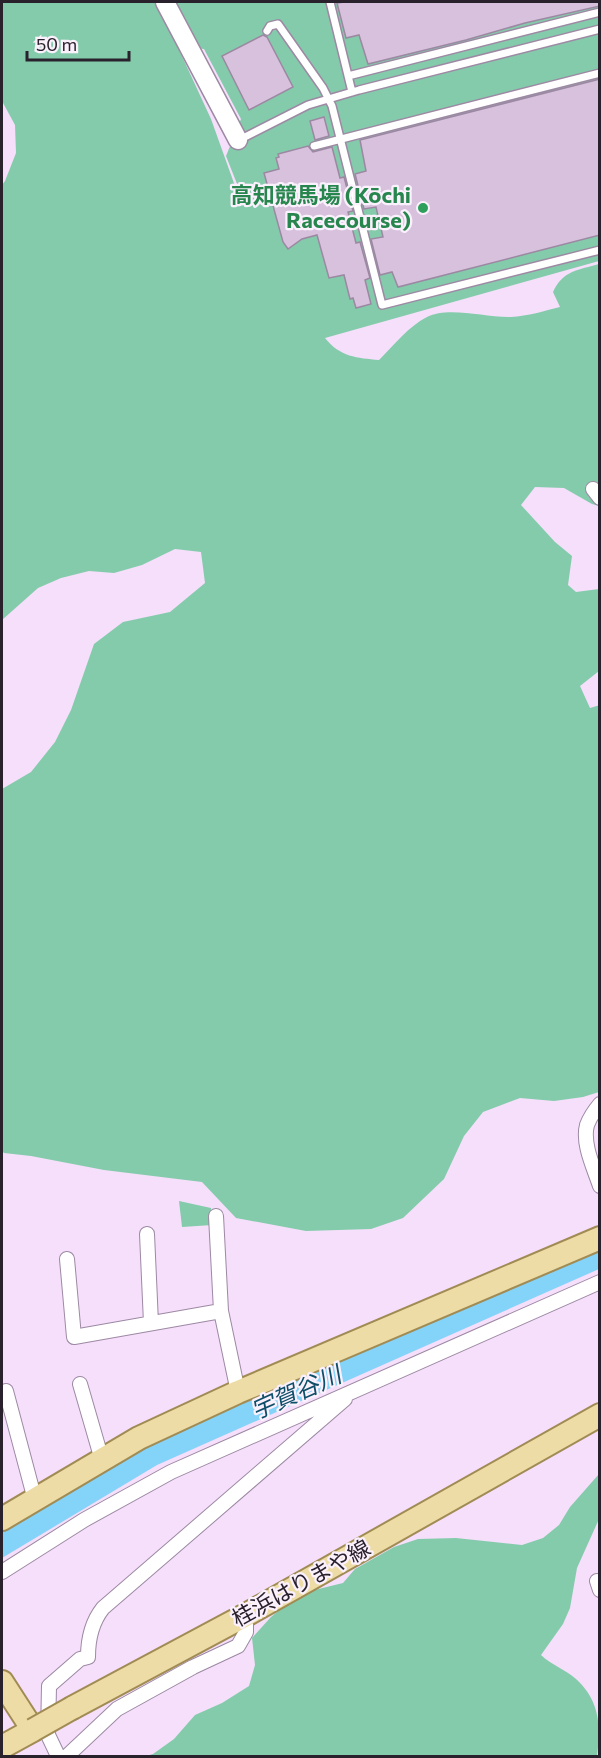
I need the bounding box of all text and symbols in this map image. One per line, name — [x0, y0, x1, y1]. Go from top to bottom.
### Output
scale bar — [27, 24, 129, 62]
text: 50 m — [36, 33, 77, 55]
place label: 高知競馬場 (Kōchi Racecourse) — [231, 181, 411, 233]
marker: 高知競馬場 (Kōchi Racecourse) — [416, 201, 430, 215]
water label: 宇賀谷川 — [246, 1358, 348, 1424]
street label: 桂浜はりまや線 — [227, 1533, 375, 1632]

